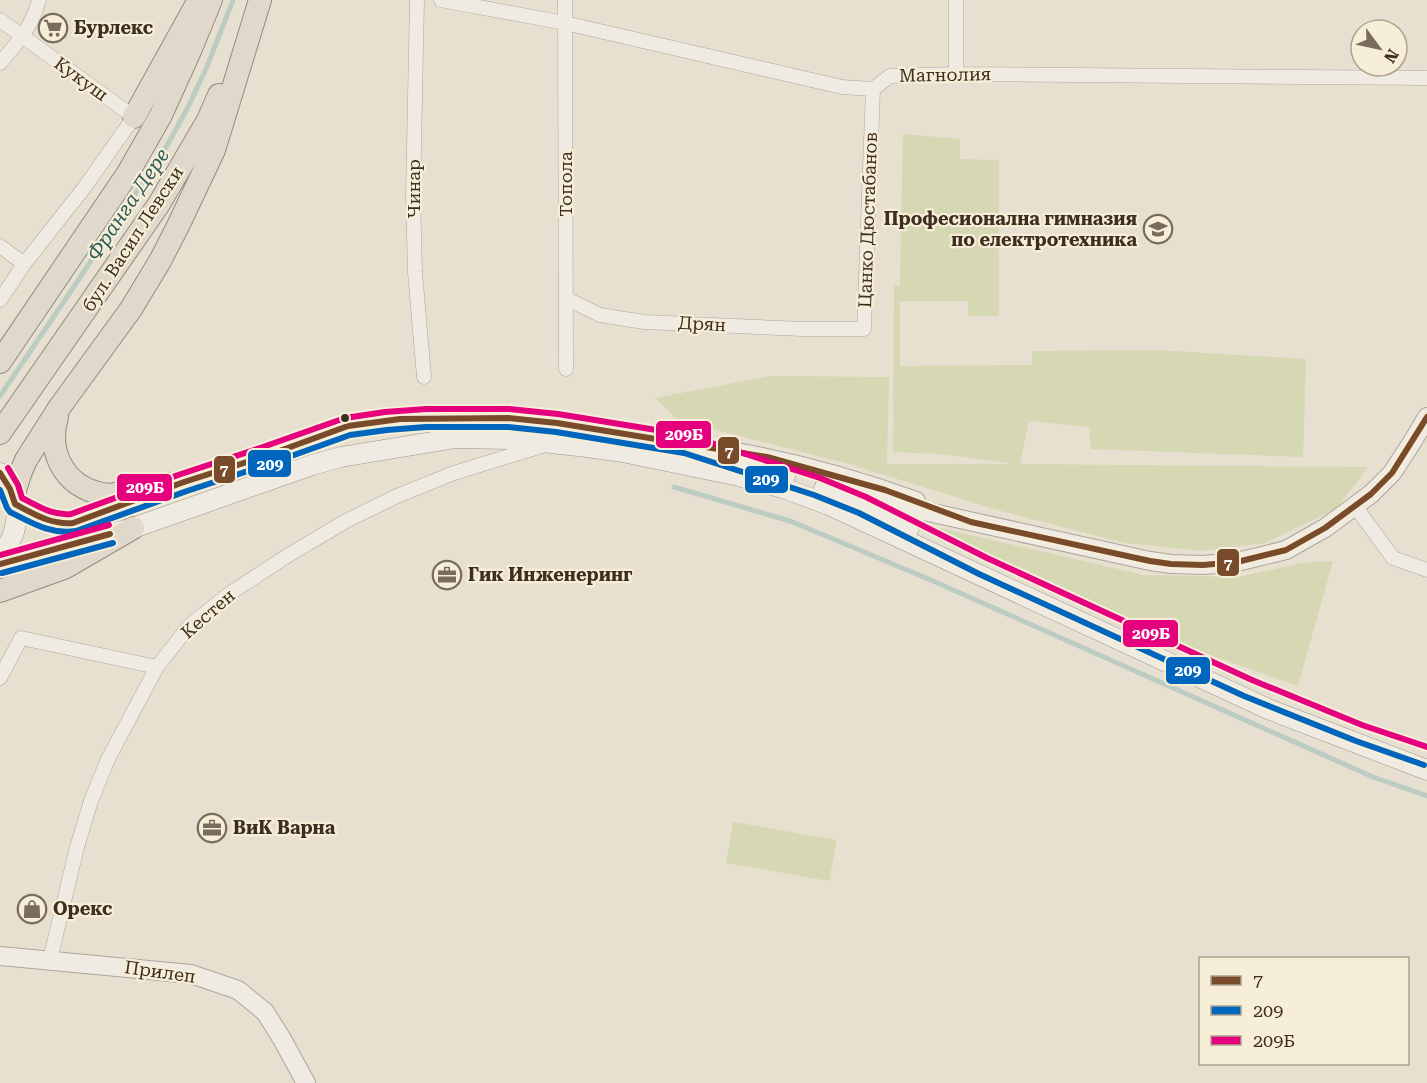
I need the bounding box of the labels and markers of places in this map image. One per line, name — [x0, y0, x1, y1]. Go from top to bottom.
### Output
supermarket icon: Бурлекс — [37, 12, 69, 44]
place label: Бурлекс — [74, 17, 153, 38]
place label: Професионална гимназия по електротехника — [884, 208, 1137, 250]
school or university icon: Професионална гимназия по електротехника — [1142, 213, 1174, 245]
unlabelled marker — [339, 412, 351, 424]
office icon: Гик Инженеринг — [431, 559, 463, 591]
place label: Гик Инженеринг — [468, 564, 633, 585]
office icon: ВиК Варна — [196, 812, 228, 844]
place label: ВиК Варна — [233, 817, 336, 838]
shop icon: Орекс — [16, 893, 48, 925]
place label: Орекс — [53, 898, 112, 919]

